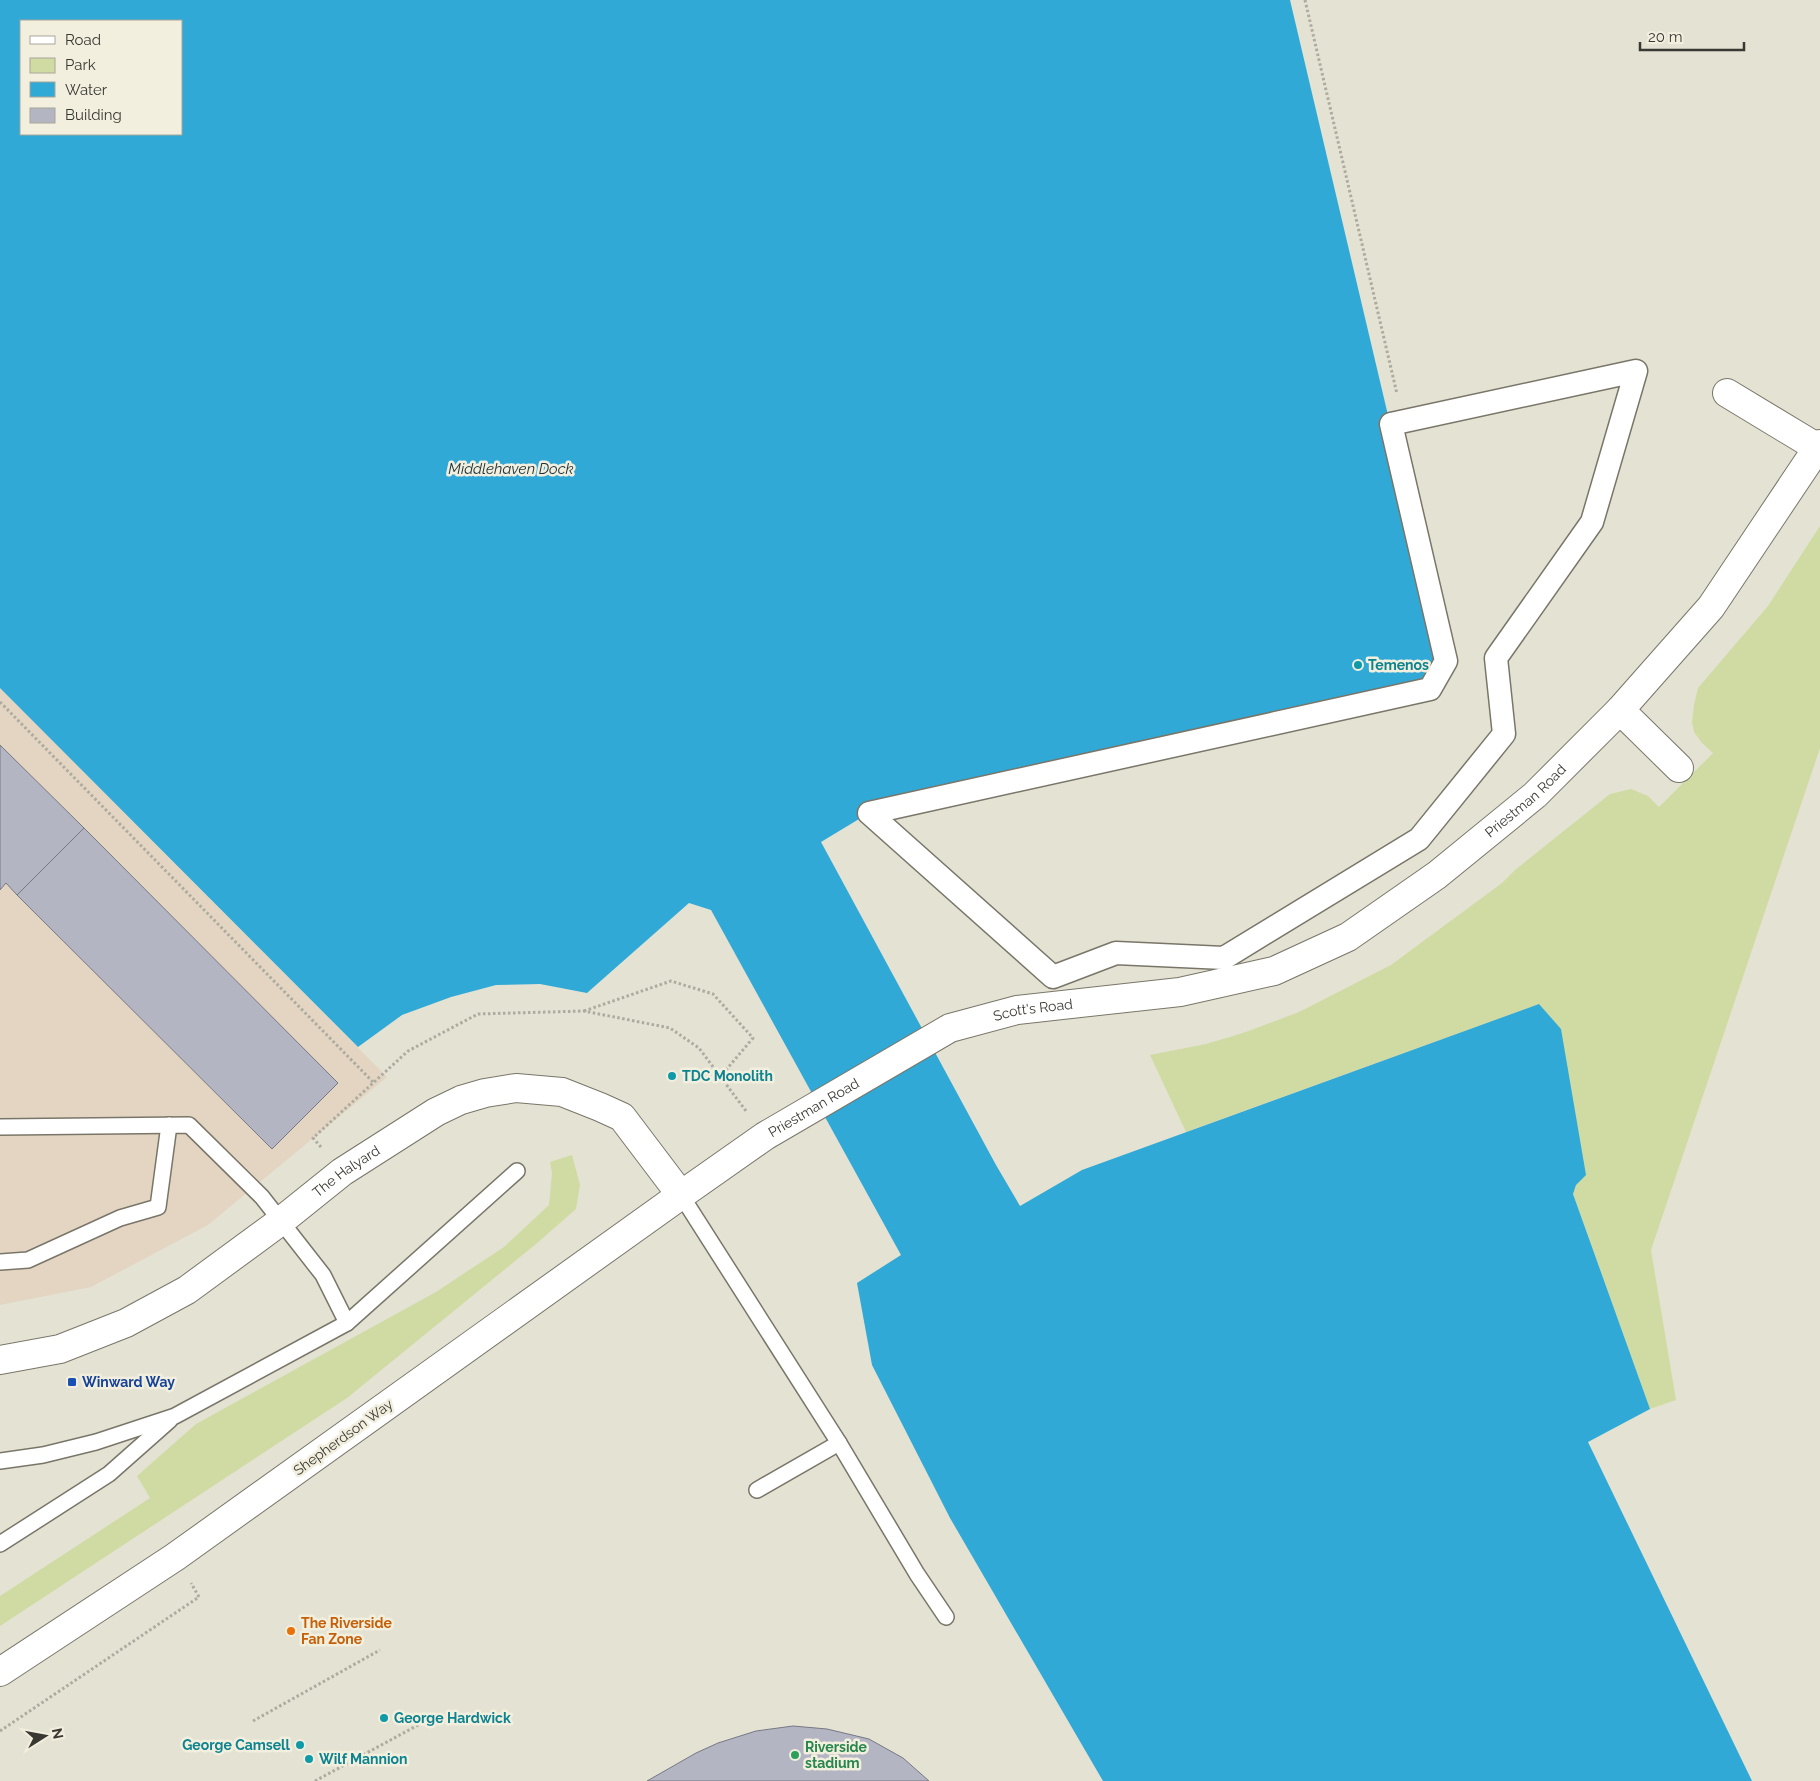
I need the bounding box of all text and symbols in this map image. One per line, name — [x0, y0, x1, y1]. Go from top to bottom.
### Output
legend — [20, 20, 182, 135]
scale bar — [1640, 20, 1744, 52]
text: 20 m — [1648, 28, 1683, 46]
text: Road — [65, 31, 101, 49]
text: Park — [65, 56, 96, 74]
text: Water — [65, 81, 108, 99]
text: Building — [65, 106, 122, 124]
water label: Middlehaven Dock — [448, 460, 574, 478]
place label: Temenos — [1368, 657, 1429, 673]
marker: Temenos — [1352, 659, 1364, 671]
street label: Priestman Road — [1482, 761, 1569, 840]
street label: Scott's Road — [991, 996, 1073, 1024]
place label: TDC Monolith — [682, 1068, 773, 1084]
marker: TDC Monolith — [666, 1070, 678, 1082]
street label: Priestman Road — [765, 1075, 862, 1140]
street label: The Halyard — [309, 1142, 383, 1200]
place label: Winward Way — [82, 1374, 175, 1390]
marker: Winward Way — [66, 1376, 78, 1388]
street label: Shepherdson Way — [290, 1395, 396, 1478]
place label: The Riverside Fan Zone — [301, 1615, 392, 1647]
marker: The Riverside Fan Zone — [285, 1625, 297, 1637]
place label: George Hardwick — [394, 1710, 511, 1726]
north arrow — [20, 1711, 70, 1761]
marker: George Hardwick — [378, 1712, 390, 1724]
text: N — [49, 1727, 67, 1740]
place label: George Camsell — [182, 1737, 291, 1753]
marker: George Camsell — [294, 1739, 306, 1751]
place label: Riverside stadium — [805, 1739, 868, 1771]
marker: Riverside stadium — [789, 1749, 801, 1761]
place label: Wilf Mannion — [319, 1751, 407, 1767]
marker: Wilf Mannion — [303, 1753, 315, 1765]

